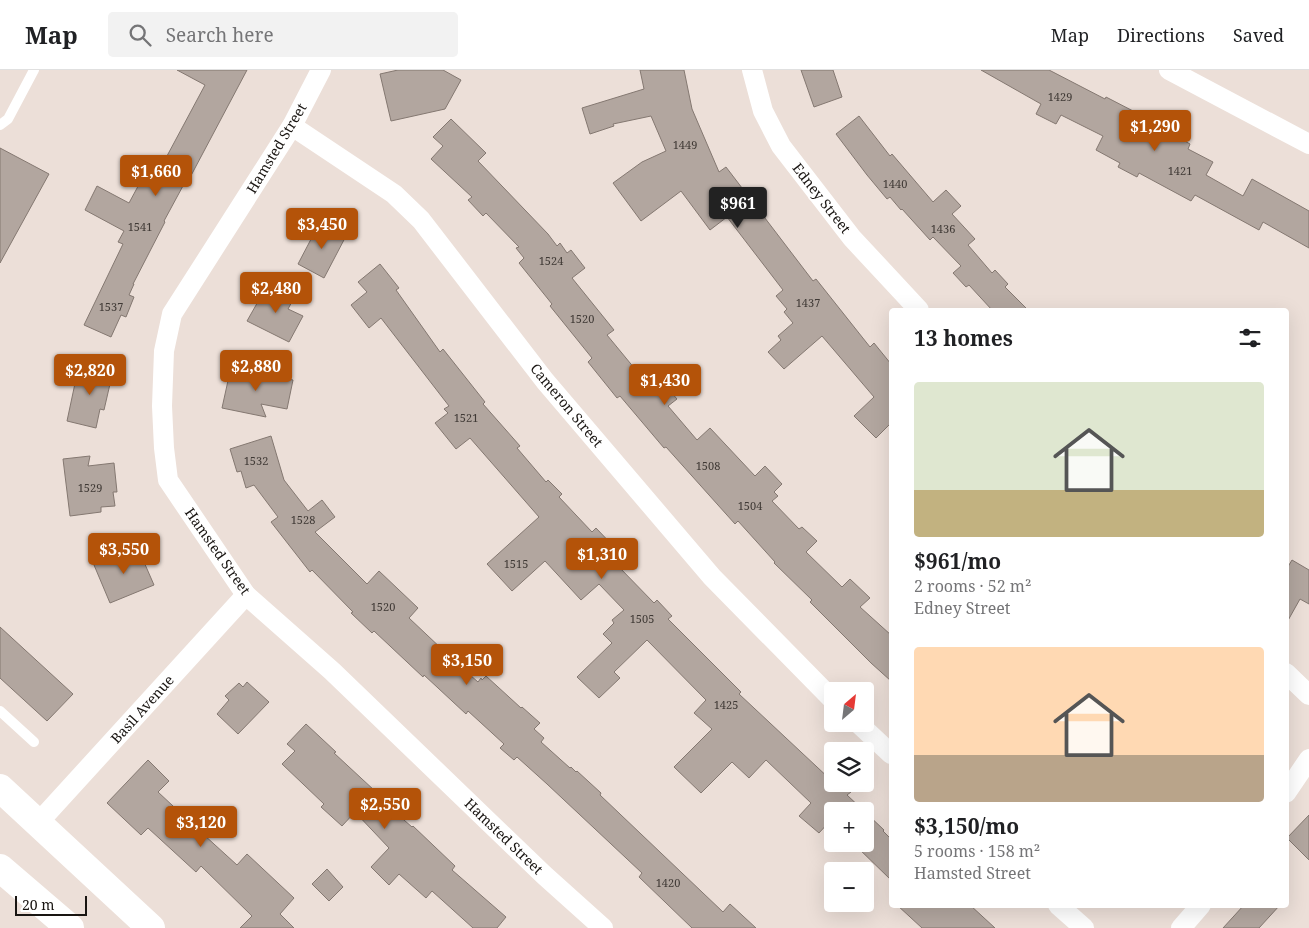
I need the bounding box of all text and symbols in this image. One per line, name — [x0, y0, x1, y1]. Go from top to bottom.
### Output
search box — [108, 12, 458, 57]
text: Map — [25, 18, 78, 51]
icon: search — [126, 21, 154, 49]
text: Search here — [166, 22, 274, 48]
text: Map — [1051, 23, 1089, 47]
text: Directions — [1117, 23, 1205, 47]
text: Saved — [1233, 23, 1284, 47]
house number: 1429 — [1048, 89, 1072, 104]
street label: Hamsted Street — [242, 99, 311, 197]
pin: $1,290 — [1114, 109, 1196, 152]
text: $1,290 — [1130, 115, 1180, 137]
house number: 1449 — [673, 137, 697, 152]
pin: $1,660 — [115, 154, 197, 197]
street label: Edney Street — [789, 159, 856, 237]
text: $1,660 — [131, 160, 181, 182]
house number: 1421 — [1168, 163, 1192, 178]
house number: 1440 — [883, 176, 907, 191]
pin: $961 — [708, 186, 768, 229]
text: $961 — [720, 192, 756, 214]
pin: $3,450 — [281, 208, 363, 250]
text: $3,450 — [297, 213, 347, 235]
house number: 1541 — [128, 219, 152, 234]
house number: 1436 — [931, 221, 955, 236]
house number: 1524 — [539, 253, 563, 268]
pin: $2,480 — [235, 272, 317, 314]
text: $2,480 — [251, 277, 301, 299]
house number: 1437 — [796, 295, 820, 310]
house number: 1537 — [99, 299, 123, 314]
house number: 1520 — [570, 311, 594, 326]
text: 13 homes — [914, 324, 1013, 352]
icon: filters — [1236, 324, 1264, 352]
pin: $2,880 — [215, 350, 297, 392]
pin: $2,820 — [49, 354, 131, 396]
text: $2,880 — [231, 355, 281, 377]
text: $2,820 — [65, 359, 115, 381]
street label: Cameron Street — [526, 359, 608, 451]
pin: $1,430 — [624, 364, 706, 406]
text: $1,430 — [640, 369, 690, 391]
house number: 1521 — [454, 410, 478, 425]
icon: home — [1044, 415, 1134, 505]
house number: 1532 — [244, 453, 268, 468]
house number: 1508 — [696, 458, 720, 473]
house number: 1529 — [78, 480, 102, 495]
house number: 1504 — [738, 498, 762, 513]
street label: Hamsted Street — [181, 504, 255, 598]
house number: 1528 — [291, 512, 315, 527]
pin: $3,550 — [83, 532, 165, 575]
text: $3,550 — [99, 538, 149, 560]
pin: $1,310 — [561, 538, 643, 580]
text: $1,310 — [577, 543, 627, 565]
text: $961/mo — [914, 547, 1001, 575]
house number: 1515 — [504, 556, 528, 571]
text: 2 rooms · 52 m² — [914, 575, 1031, 597]
text: Edney Street — [914, 597, 1011, 619]
house number: 1520 — [371, 599, 395, 614]
house number: 1505 — [630, 611, 654, 626]
pin: $3,150 — [426, 644, 508, 686]
text: $3,150 — [442, 649, 492, 671]
street label: Basil Avenue — [106, 671, 178, 747]
icon: home — [1044, 680, 1134, 770]
north arrow — [824, 682, 874, 732]
map controls — [824, 682, 874, 912]
house number: 1425 — [714, 697, 738, 712]
button: layers — [824, 742, 874, 792]
pin: $2,550 — [344, 788, 426, 830]
text: $2,550 — [360, 793, 410, 815]
street label: Hamsted Street — [461, 794, 547, 878]
button: + — [824, 802, 874, 852]
pin: $3,120 — [160, 806, 242, 848]
text: $3,120 — [176, 811, 226, 833]
text: $3,150/mo — [914, 812, 1019, 840]
text: 5 rooms · 158 m² — [914, 840, 1040, 862]
button: − — [824, 862, 874, 912]
text: Hamsted Street — [914, 862, 1031, 884]
house number: 1420 — [656, 875, 680, 890]
scale bar — [15, 893, 88, 916]
text: 20 m — [22, 895, 55, 914]

